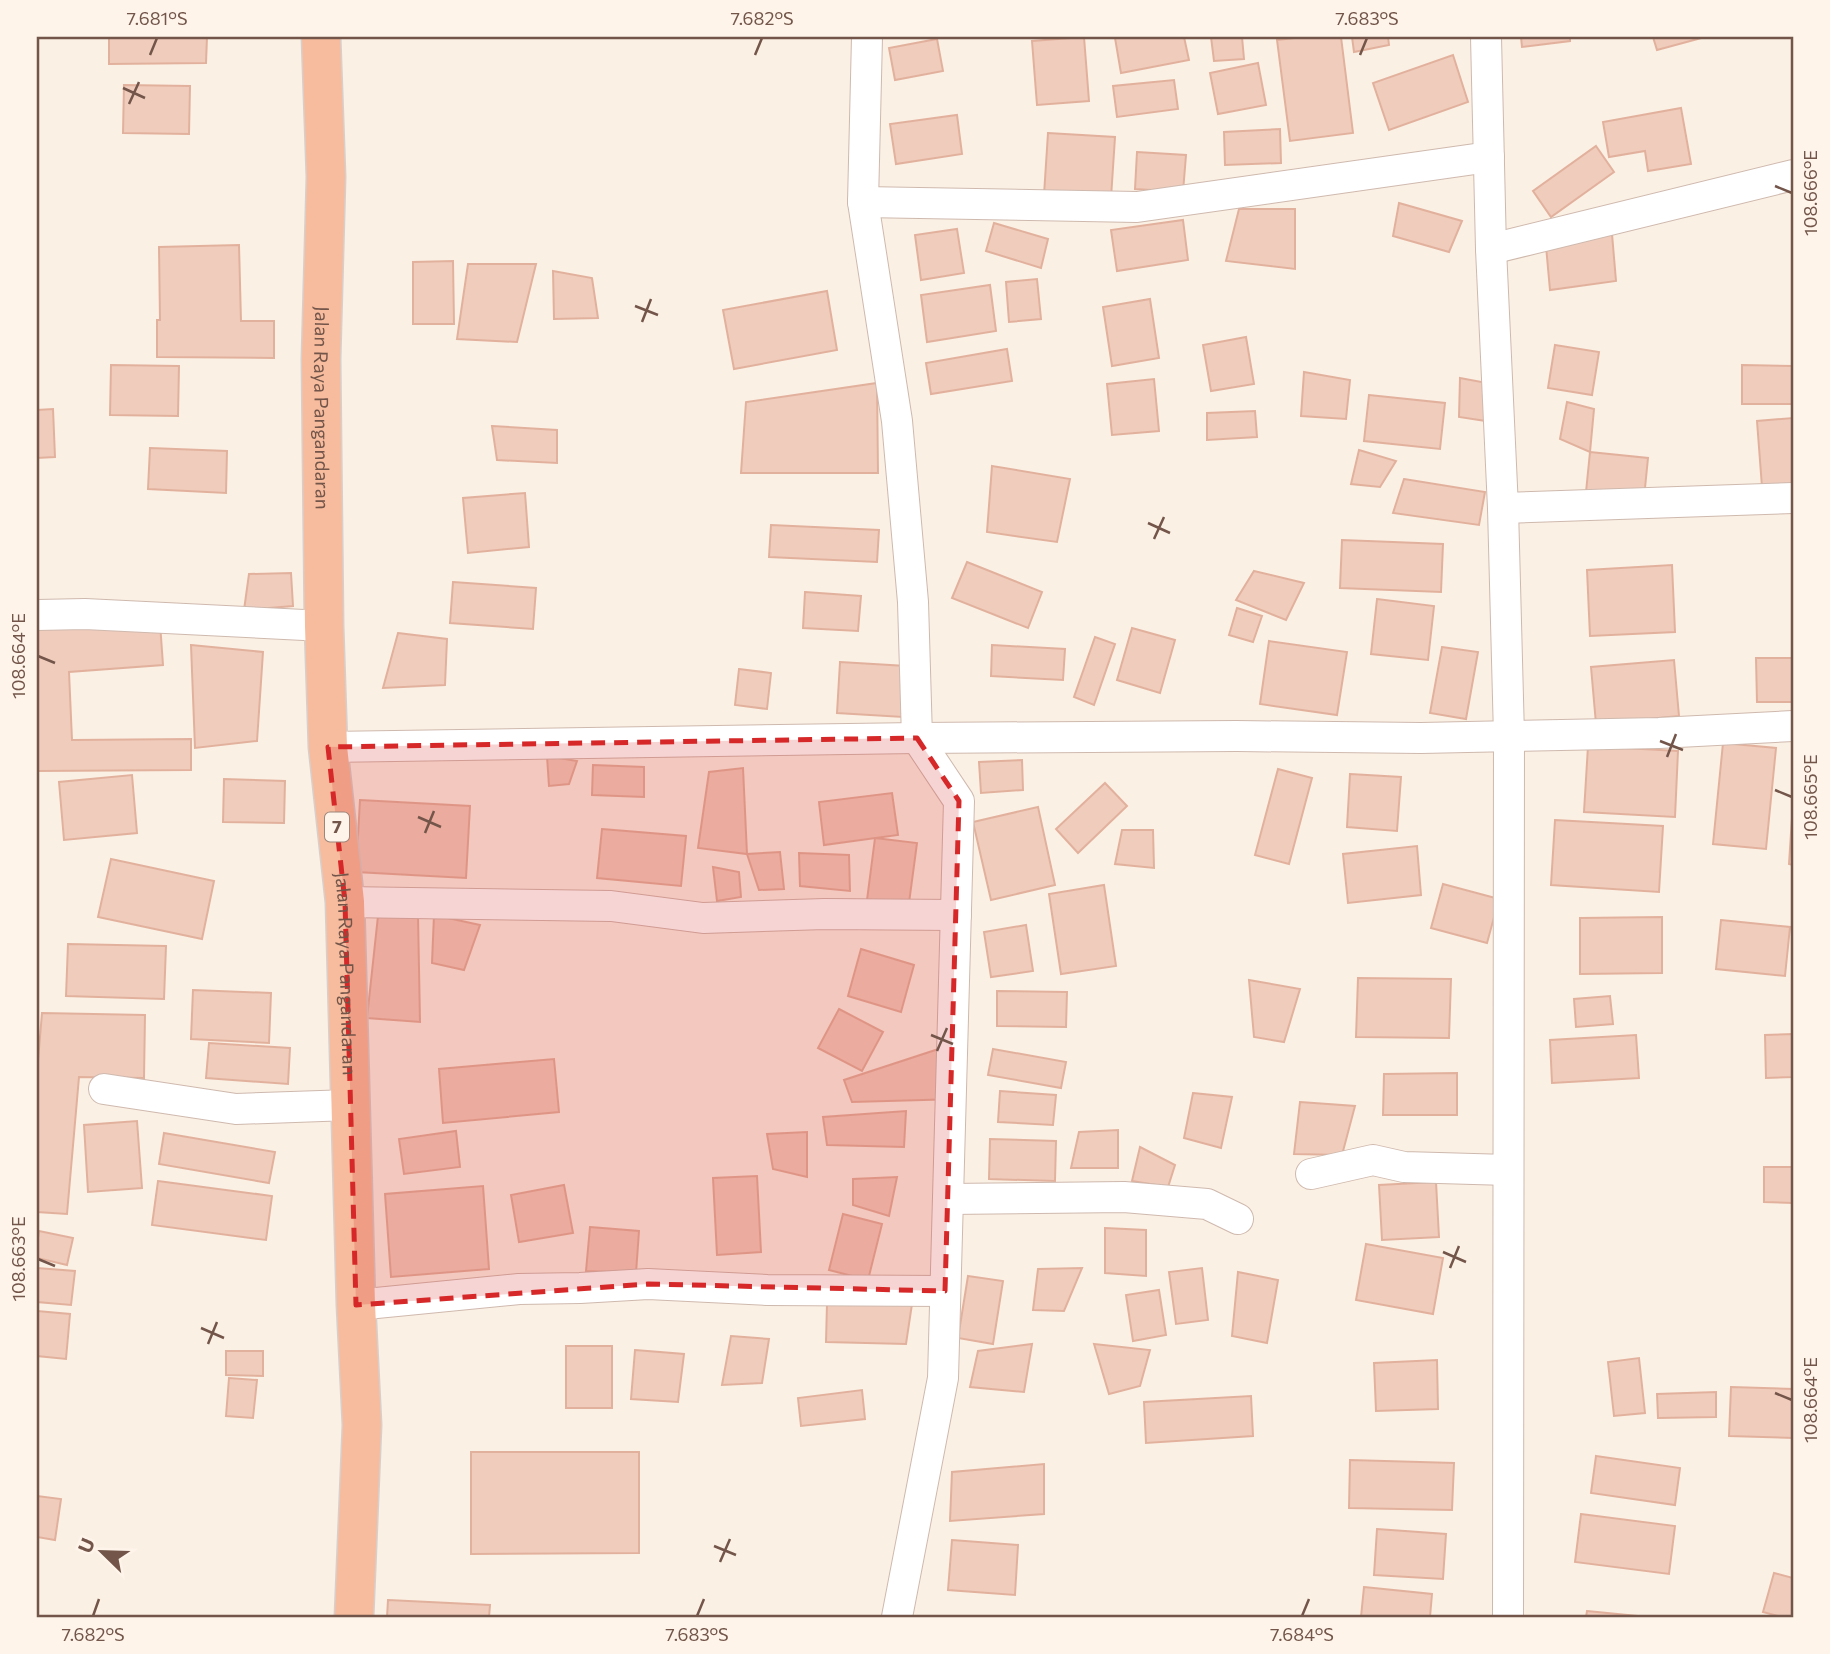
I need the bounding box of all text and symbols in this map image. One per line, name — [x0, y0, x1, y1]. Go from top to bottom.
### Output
text: 7.681°S — [127, 7, 187, 29]
text: 7.682°S — [730, 7, 794, 29]
text: 7.683°S — [1335, 7, 1399, 29]
text: 108.666°E — [1799, 150, 1821, 236]
street label: Jalan Raya Pangandaran — [310, 306, 335, 510]
text: 108.664°E — [7, 613, 29, 699]
text: 108.665°E — [1799, 754, 1821, 840]
road number: 7 — [325, 812, 349, 842]
street label: Jalan Raya Pangandaran — [331, 871, 362, 1076]
text: 108.663°E — [7, 1216, 29, 1302]
text: 108.664°E — [1799, 1357, 1821, 1443]
north arrow — [66, 1518, 136, 1588]
text: U — [73, 1534, 99, 1556]
text: 7.682°S — [61, 1623, 125, 1645]
text: 7.683°S — [665, 1623, 729, 1645]
text: 7.684°S — [1270, 1623, 1334, 1645]

